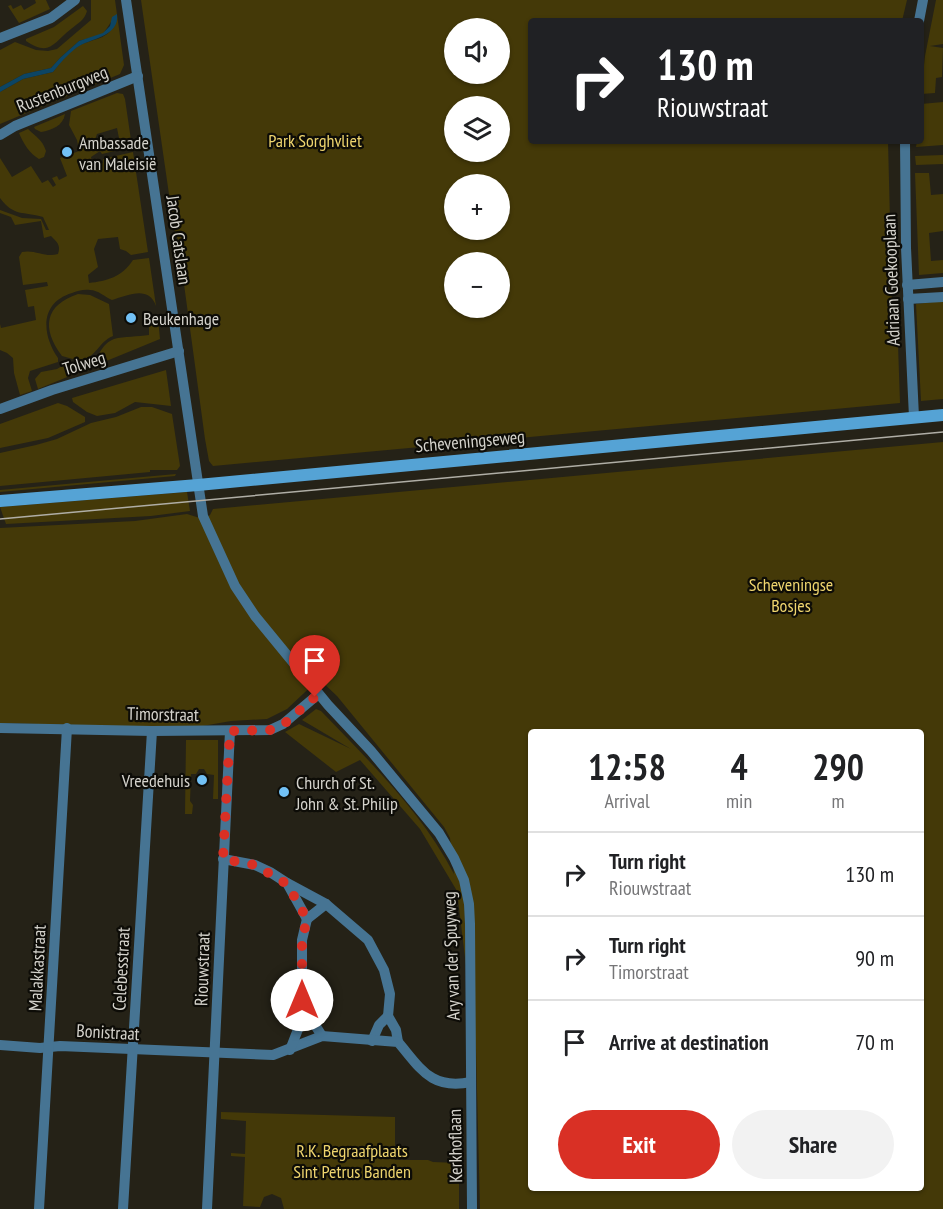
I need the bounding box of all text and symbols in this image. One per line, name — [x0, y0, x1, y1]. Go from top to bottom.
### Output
map controls — [444, 18, 510, 318]
button: sound — [444, 18, 510, 84]
text: 130 m — [657, 37, 754, 92]
icon: right — [558, 42, 636, 120]
street label: Rustenburgweg — [13, 60, 111, 118]
text: Riouwstraat — [657, 90, 768, 124]
button: layers — [444, 96, 510, 162]
park label: Park Sorghvliet — [268, 129, 362, 152]
place label: Ambassade van Maleisië — [79, 131, 157, 175]
marker: Ambassade van Maleisië — [60, 145, 74, 159]
button: + — [444, 174, 510, 240]
street label: Jacob Catslaan — [161, 193, 197, 286]
street label: Adriaan Goekooplaan — [877, 214, 905, 346]
button: − — [444, 252, 510, 318]
place label: Beukenhage — [143, 307, 219, 330]
marker: Beukenhage — [124, 311, 138, 325]
street label: Tolweg — [60, 346, 108, 380]
street label: Scheveningseweg — [414, 425, 526, 457]
park label: Scheveningse Bosjes — [749, 573, 833, 617]
pin — [289, 635, 340, 697]
icon: arrive — [298, 644, 331, 677]
street label: Timorstraat — [127, 702, 199, 726]
text: 12:58 — [588, 743, 666, 790]
text: 4 — [730, 743, 748, 790]
text: 290 — [812, 743, 864, 790]
place label: Vreedehuis — [121, 769, 190, 792]
place label: Church of St. John & St. Philip — [295, 771, 398, 815]
marker: Vreedehuis — [195, 773, 209, 787]
marker: Church of St. John & St. Philip — [277, 785, 291, 799]
text: Arrival — [604, 788, 650, 814]
text: min — [726, 788, 752, 814]
text: m — [832, 788, 845, 814]
text: Turn right — [609, 847, 686, 875]
icon: right — [558, 858, 591, 891]
text: 130 m — [845, 860, 894, 888]
text: Riouwstraat — [609, 875, 691, 901]
street label: Ary van der Spuyweg — [437, 891, 465, 1021]
street label: Malakkastraat — [23, 924, 51, 1012]
street label: Celebesstraat — [107, 927, 135, 1011]
text: Turn right — [609, 931, 686, 959]
street label: Riouwstraat — [189, 932, 215, 1006]
icon: right — [558, 942, 591, 975]
text: 90 m — [855, 944, 894, 972]
text: Timorstraat — [609, 959, 689, 985]
position arrow — [270, 968, 334, 1032]
street label: Bonistraat — [76, 1019, 140, 1045]
icon: arrive — [558, 1026, 591, 1059]
text: Arrive at destination — [609, 1028, 769, 1056]
text: 70 m — [855, 1028, 894, 1056]
street label: Kerkhoflaan — [443, 1109, 467, 1183]
button: Exit — [558, 1110, 720, 1179]
button: Share — [732, 1110, 894, 1179]
park label: R.K. Begraafplaats Sint Petrus Banden — [293, 1139, 411, 1183]

